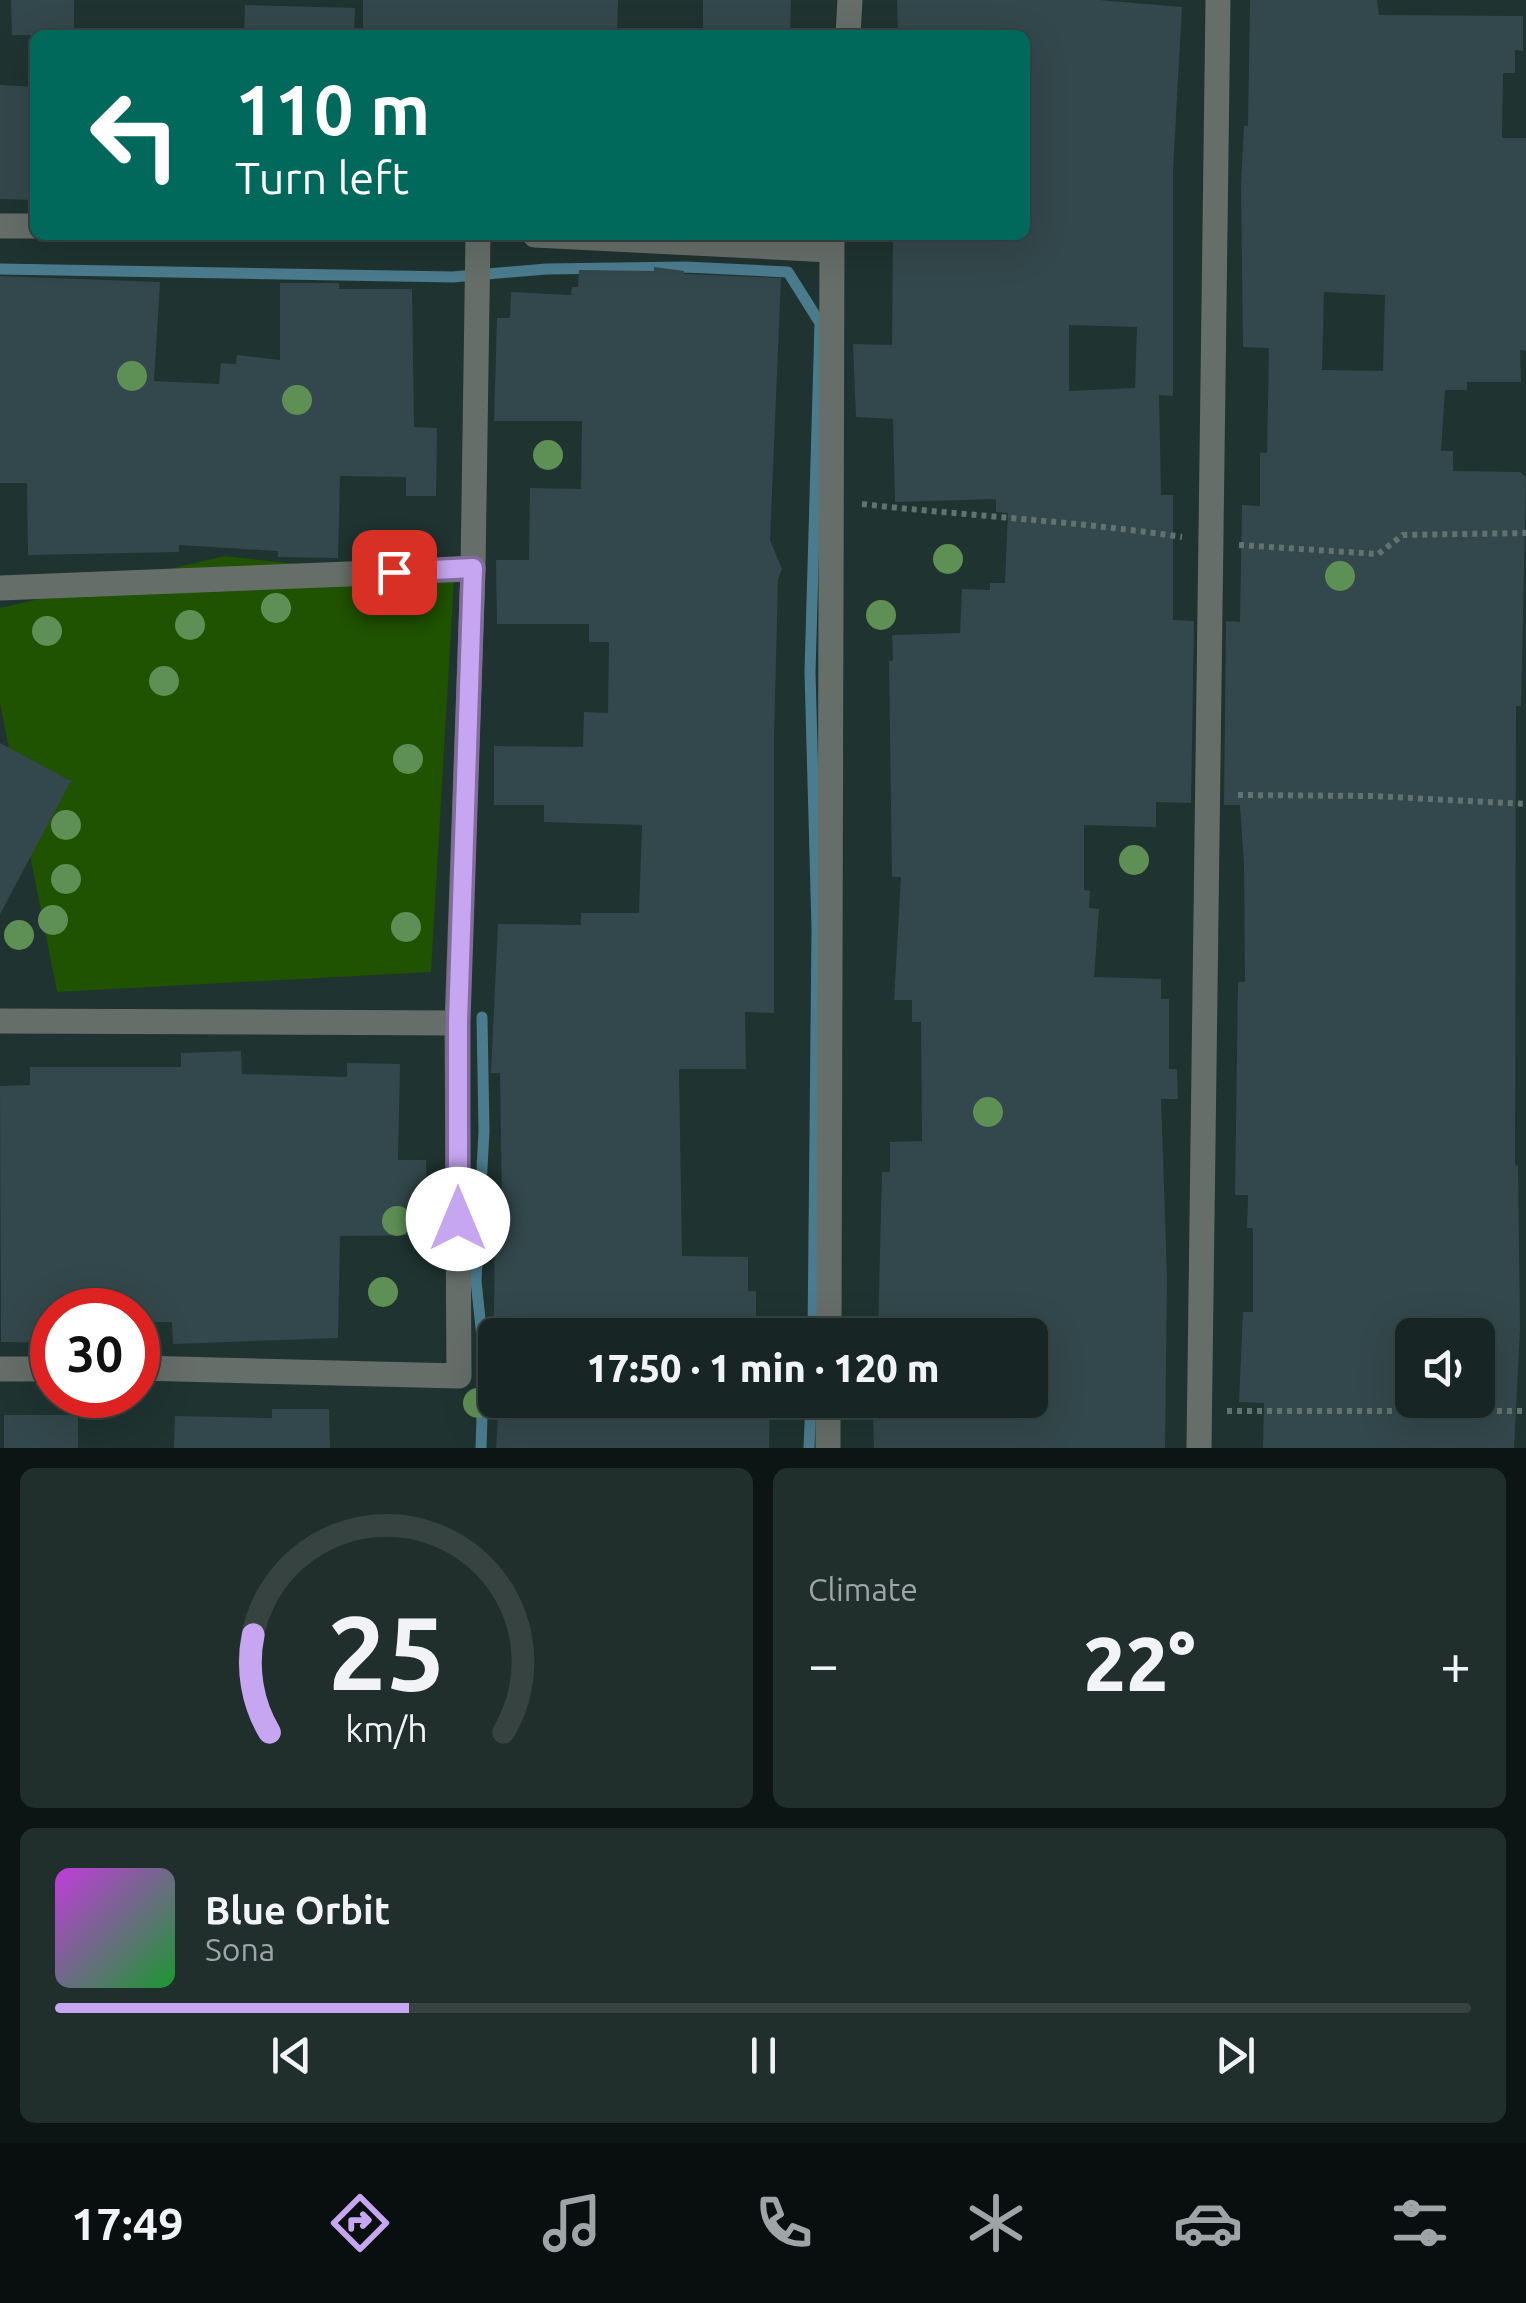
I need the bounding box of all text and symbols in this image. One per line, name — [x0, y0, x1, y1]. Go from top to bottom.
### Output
icon: left — [70, 70, 200, 200]
text: 110 m — [235, 70, 430, 148]
text: Turn left — [235, 152, 409, 203]
pin — [352, 530, 437, 615]
icon: arrive — [367, 545, 422, 600]
position arrow — [406, 1167, 510, 1271]
speed limit sign: 30 — [30, 1288, 160, 1418]
map controls — [1395, 1318, 1495, 1418]
button: sound — [1395, 1318, 1495, 1418]
text: 17:50 · 1 min · 120 m — [586, 1347, 940, 1389]
text: Climate — [808, 1571, 918, 1607]
text: 25 — [328, 1593, 445, 1710]
text: 22° — [1084, 1621, 1195, 1705]
text: − — [808, 1633, 839, 1694]
text: + — [1440, 1633, 1471, 1694]
text: km/h — [345, 1709, 428, 1749]
text: Blue Orbit — [205, 1889, 390, 1931]
text: Sona — [205, 1931, 275, 1967]
icon: previous — [264, 2028, 319, 2083]
icon: pause — [736, 2028, 791, 2083]
icon: next — [1208, 2028, 1263, 2083]
icon: directions — [325, 2188, 395, 2258]
icon: music — [537, 2188, 607, 2258]
icon: phone — [749, 2188, 819, 2258]
icon: climate — [961, 2188, 1031, 2258]
icon: car — [1173, 2188, 1243, 2258]
icon: filters — [1385, 2188, 1455, 2258]
text: 17:49 — [71, 2198, 184, 2249]

